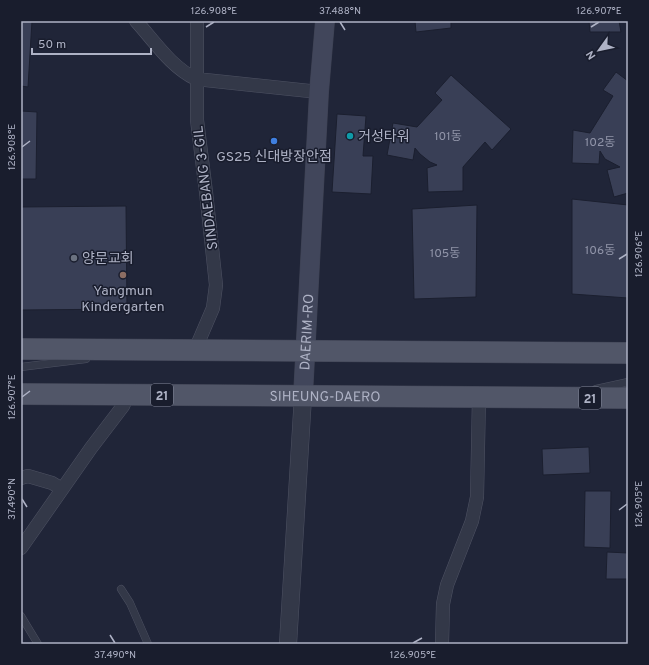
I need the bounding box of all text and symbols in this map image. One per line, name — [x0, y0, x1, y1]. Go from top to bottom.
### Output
text: 126.908°E — [191, 5, 237, 18]
text: 37.488°N — [319, 5, 361, 18]
text: 126.907°E — [576, 5, 622, 18]
scale bar — [32, 30, 151, 56]
north arrow — [579, 30, 619, 70]
text: 50 m — [38, 37, 66, 53]
text: N — [583, 48, 599, 62]
text: 126.908°E — [6, 124, 19, 170]
street label: SINDAEBANG 3-GIL — [190, 125, 223, 251]
place label: 거성타워 — [358, 129, 410, 146]
house number: 101동 — [434, 129, 462, 145]
marker: 거성타워 — [345, 131, 355, 141]
house number: 102동 — [585, 135, 615, 151]
marker: GS25 신대방장안점 — [269, 136, 279, 146]
place label: GS25 신대방장안점 — [216, 149, 332, 166]
text: 126.906°E — [633, 231, 646, 277]
house number: 106동 — [585, 243, 615, 259]
house number: 105동 — [430, 246, 460, 262]
place label: 양문교회 — [82, 251, 134, 268]
marker: 양문교회 — [69, 253, 79, 263]
marker: Yangmun Kindergarten — [118, 270, 128, 280]
place label: Yangmun Kindergarten — [81, 283, 165, 316]
street label: DAERIM-RO — [297, 294, 318, 371]
text: 126.907°E — [6, 374, 19, 420]
road number: 21 — [151, 384, 173, 406]
road number: 21 — [579, 387, 601, 409]
street label: SIHEUNG-DAERO — [269, 389, 381, 406]
text: 37.490°N — [6, 478, 19, 520]
text: 126.905°E — [633, 481, 646, 527]
text: 37.490°N — [94, 649, 136, 662]
text: 126.905°E — [390, 649, 436, 662]

